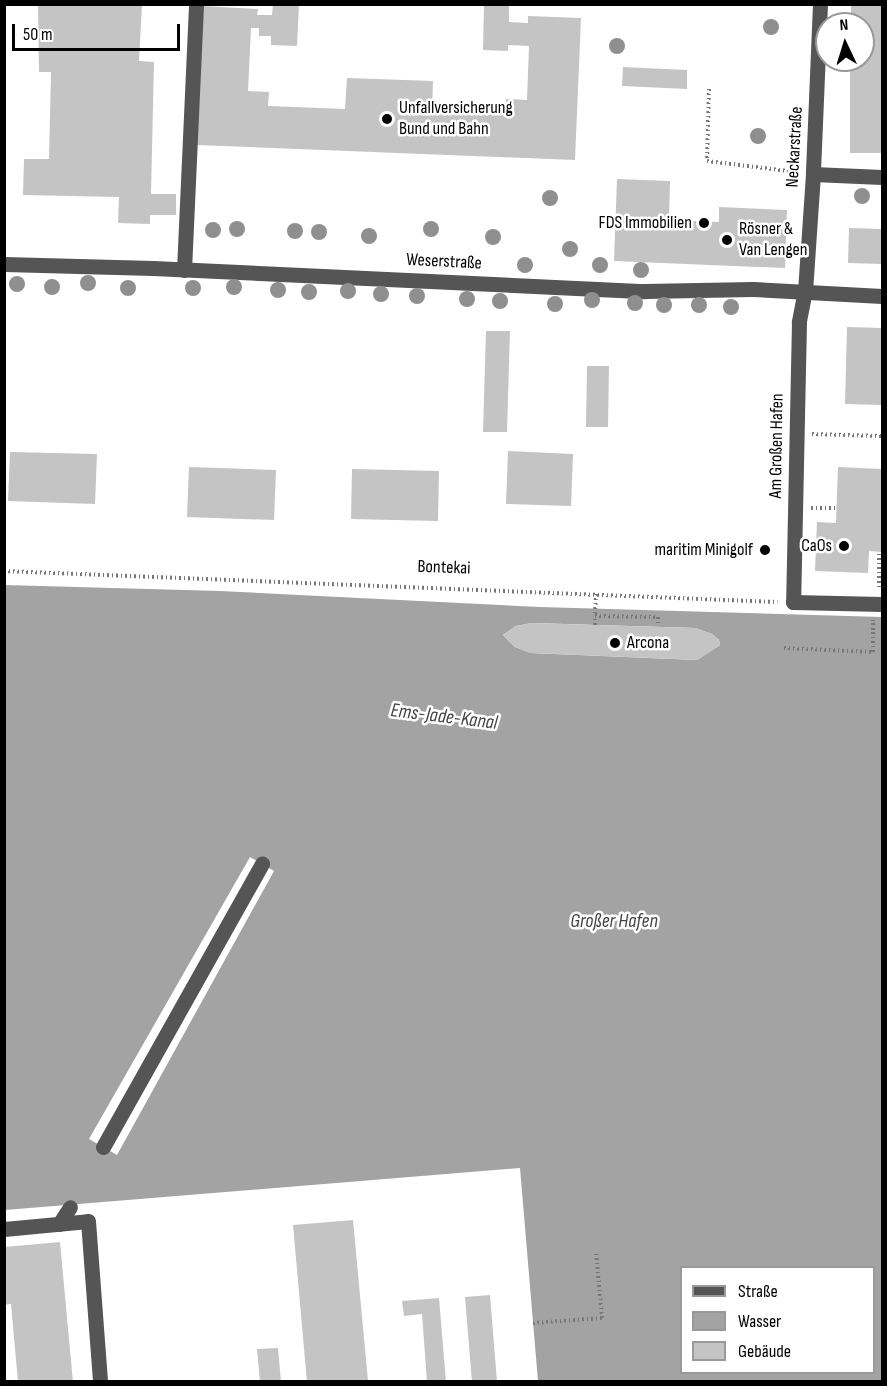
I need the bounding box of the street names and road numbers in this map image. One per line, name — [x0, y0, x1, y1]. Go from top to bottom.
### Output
street label: Neckarstraße — [782, 106, 808, 188]
street label: Weserstraße — [406, 249, 482, 275]
street label: Am Großen Hafen — [765, 393, 789, 499]
street label: Bontekai — [417, 556, 471, 580]

